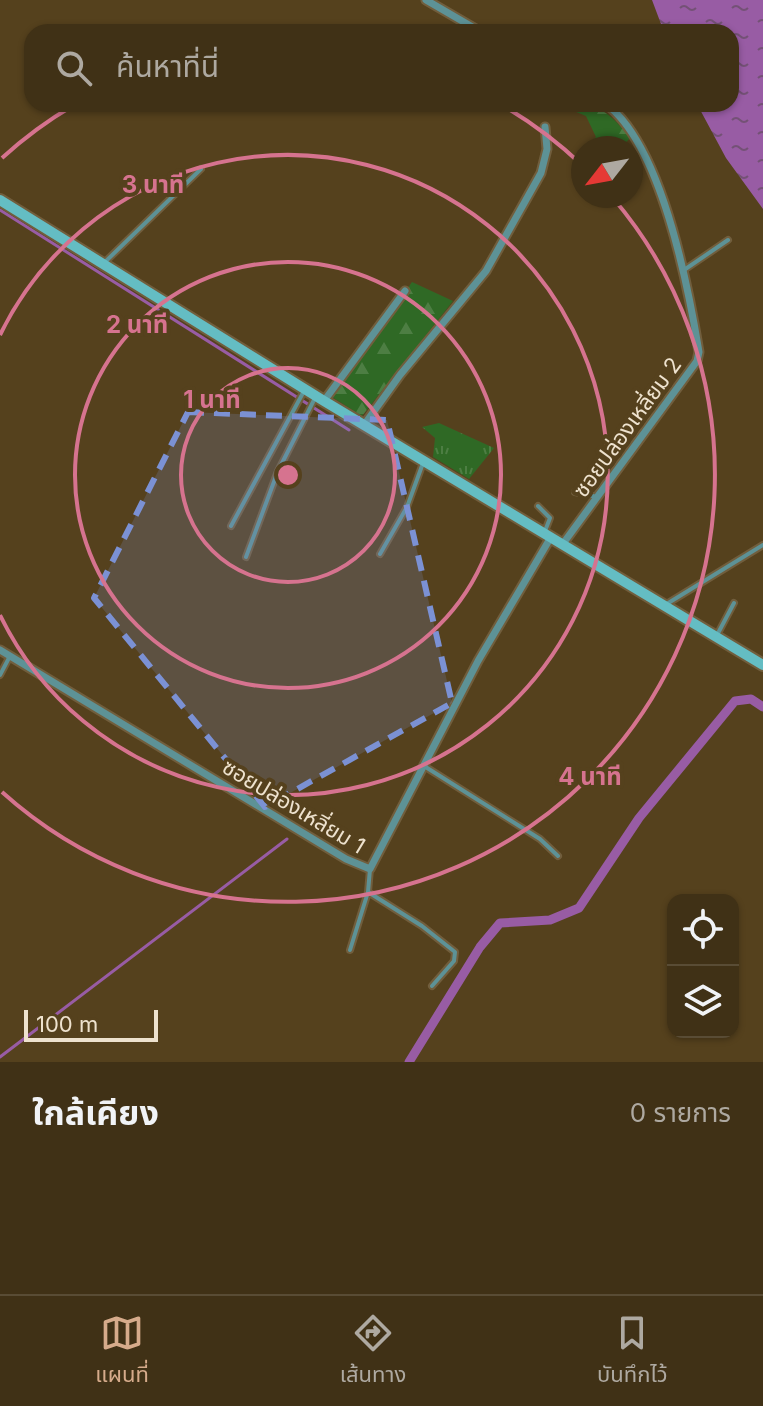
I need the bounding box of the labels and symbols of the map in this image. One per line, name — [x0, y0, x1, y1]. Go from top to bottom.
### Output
north arrow — [571, 136, 643, 208]
text: 3 นาที — [122, 170, 184, 199]
text: 2 นาที — [106, 310, 168, 339]
street label: ซอยปล่องเหลี่ยม 2 — [566, 351, 686, 502]
text: 1 นาที — [183, 385, 241, 414]
centre of rings — [274, 461, 302, 489]
street label: ซอยปล่องเหลี่ยม 1 — [218, 751, 371, 859]
text: 4 นาที — [558, 762, 622, 791]
scale bar — [24, 1006, 158, 1042]

